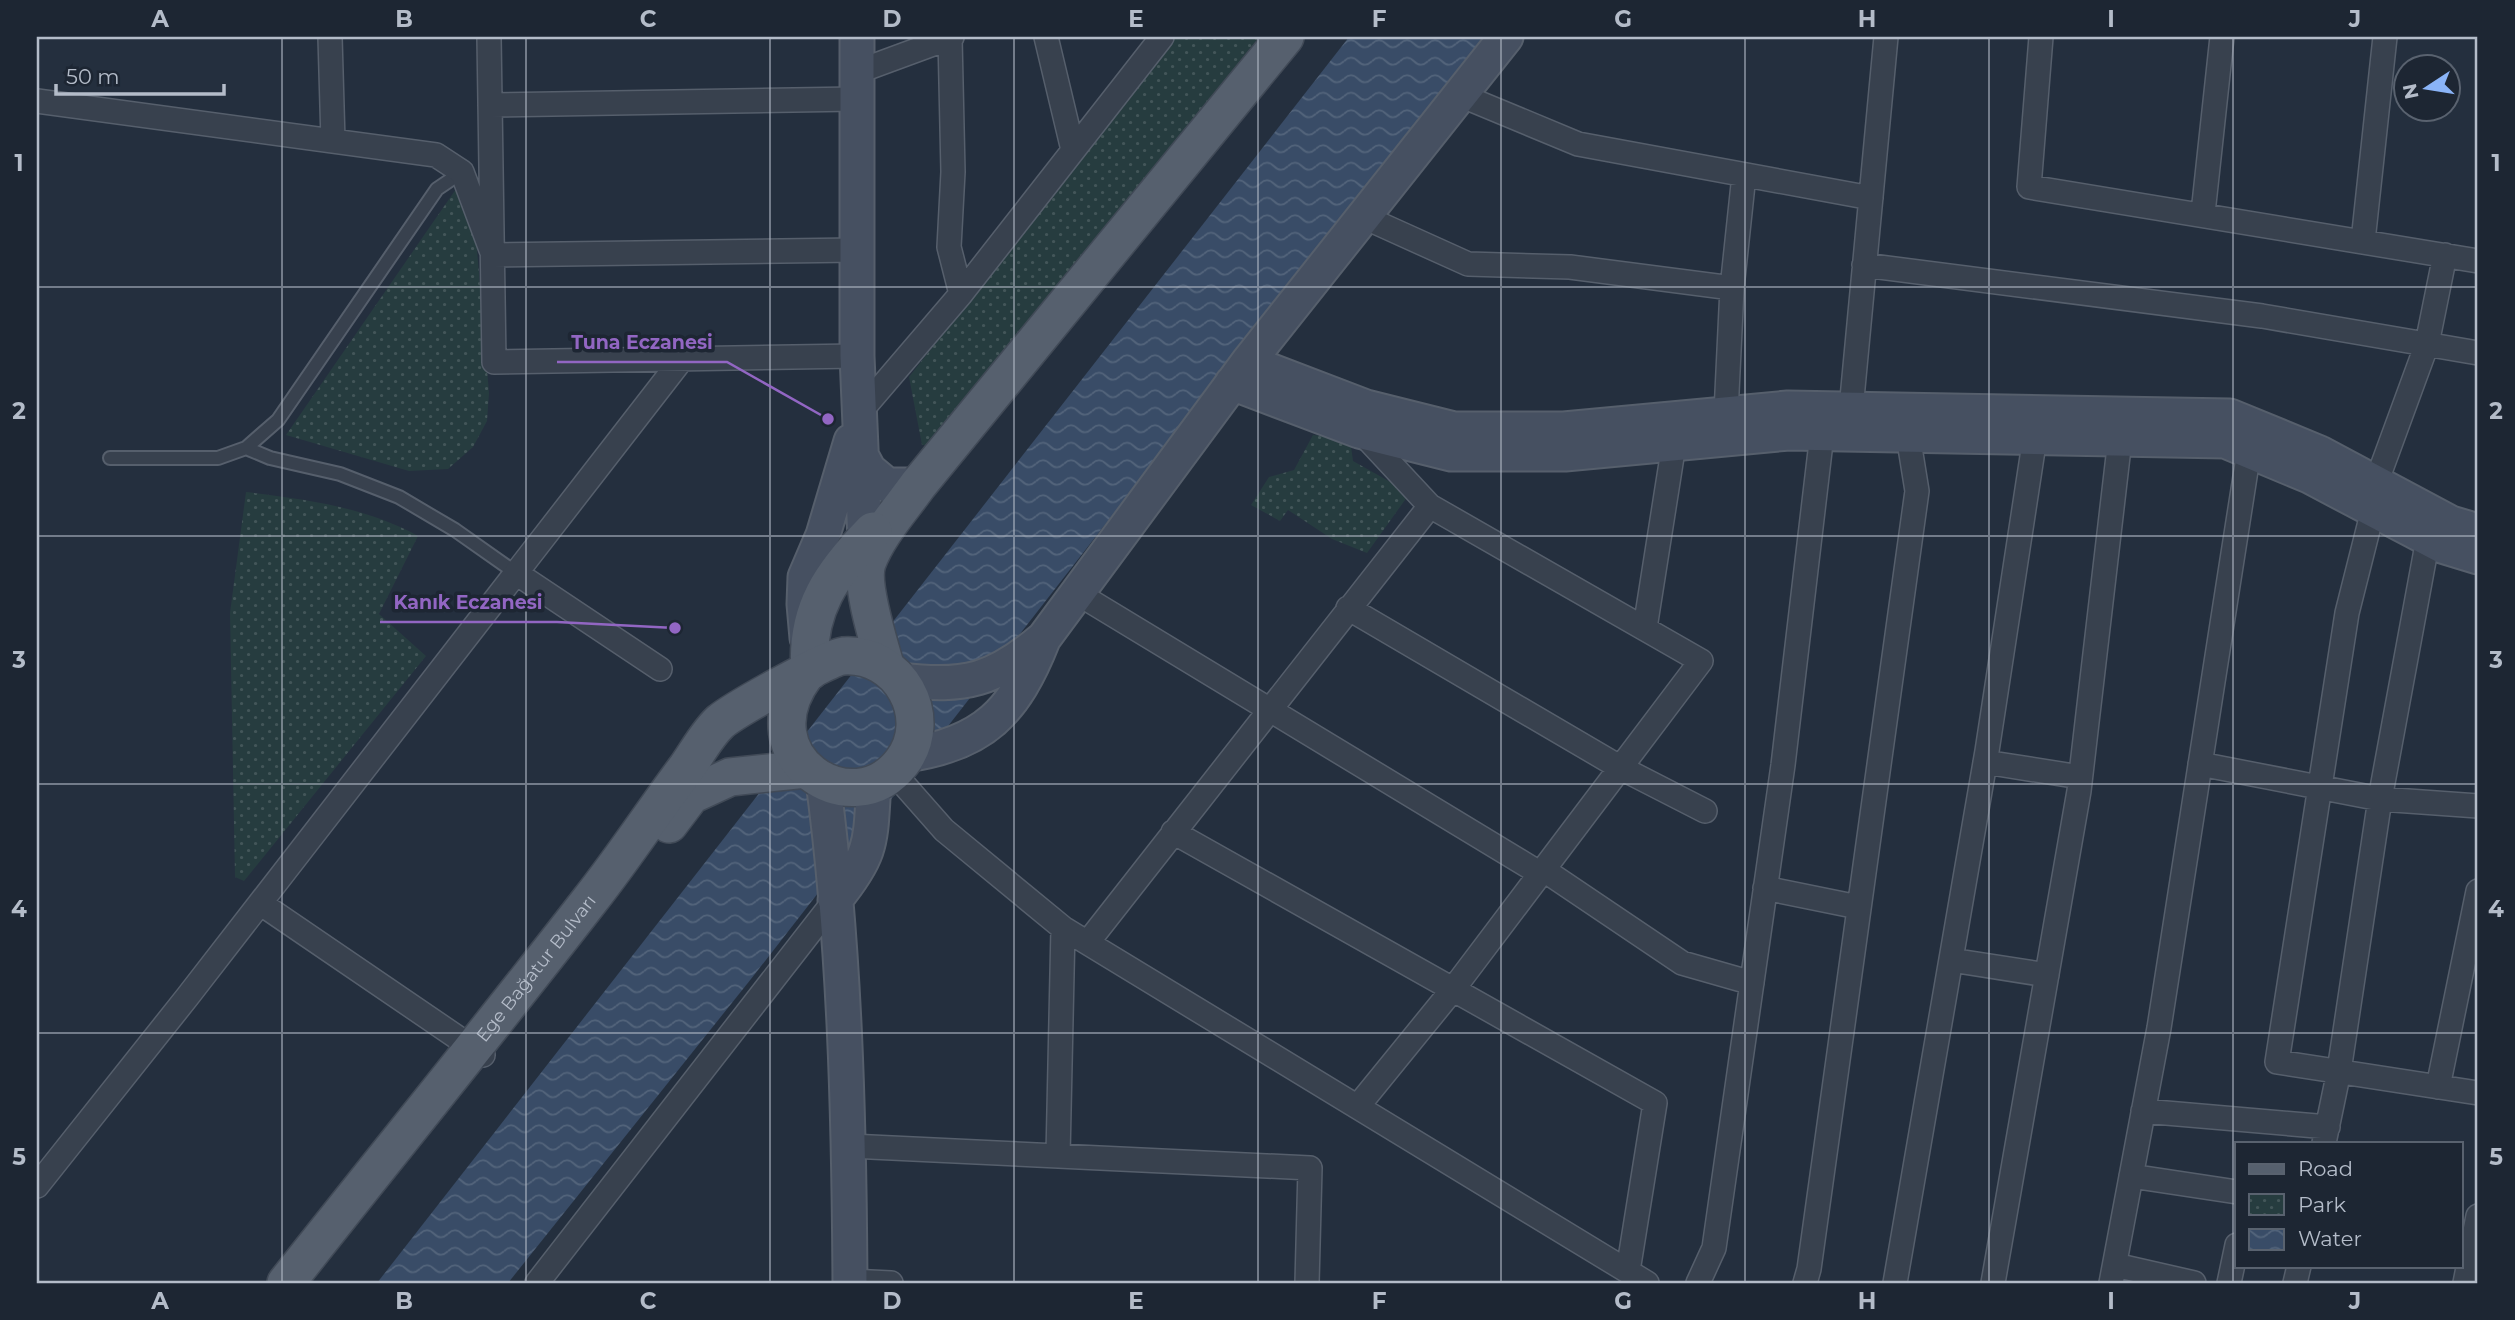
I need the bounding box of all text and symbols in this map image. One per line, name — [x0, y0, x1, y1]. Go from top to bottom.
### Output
text: A — [150, 5, 169, 33]
text: B — [395, 5, 413, 33]
text: C — [640, 5, 657, 33]
text: D — [883, 5, 902, 33]
text: E — [1128, 5, 1144, 33]
text: F — [1372, 5, 1387, 33]
text: G — [1614, 5, 1632, 33]
text: H — [1858, 5, 1876, 33]
text: I — [2107, 5, 2115, 33]
text: J — [2348, 5, 2361, 33]
scale bar — [56, 52, 224, 96]
north arrow — [2392, 52, 2462, 122]
text: 50 m — [66, 64, 120, 89]
text: N — [2398, 82, 2424, 101]
text: 1 — [14, 149, 24, 177]
text: 1 — [2491, 149, 2501, 177]
callout: Tuna Eczanesi — [557, 322, 727, 362]
text: Tuna Eczanesi — [571, 331, 713, 354]
text: 2 — [12, 397, 26, 425]
text: 2 — [2489, 397, 2503, 425]
callout: Kanık Eczanesi — [380, 582, 557, 622]
text: Kanık Eczanesi — [393, 591, 543, 614]
text: 3 — [11, 646, 26, 674]
text: 3 — [2488, 646, 2503, 674]
street label: Ege Bağatur Bulvarı — [472, 890, 601, 1046]
text: 4 — [11, 895, 27, 923]
text: 4 — [2488, 895, 2504, 923]
legend — [2235, 1142, 2462, 1268]
text: 5 — [12, 1143, 26, 1171]
text: 5 — [2489, 1143, 2503, 1171]
text: Road — [2298, 1156, 2353, 1181]
text: Park — [2298, 1192, 2346, 1217]
text: Water — [2298, 1226, 2362, 1251]
text: A — [150, 1287, 169, 1315]
text: B — [395, 1287, 413, 1315]
text: C — [640, 1287, 657, 1315]
text: D — [883, 1287, 902, 1315]
text: E — [1128, 1287, 1144, 1315]
text: F — [1372, 1287, 1387, 1315]
text: G — [1614, 1287, 1632, 1315]
text: H — [1858, 1287, 1876, 1315]
text: I — [2107, 1287, 2115, 1315]
text: J — [2348, 1287, 2361, 1315]

